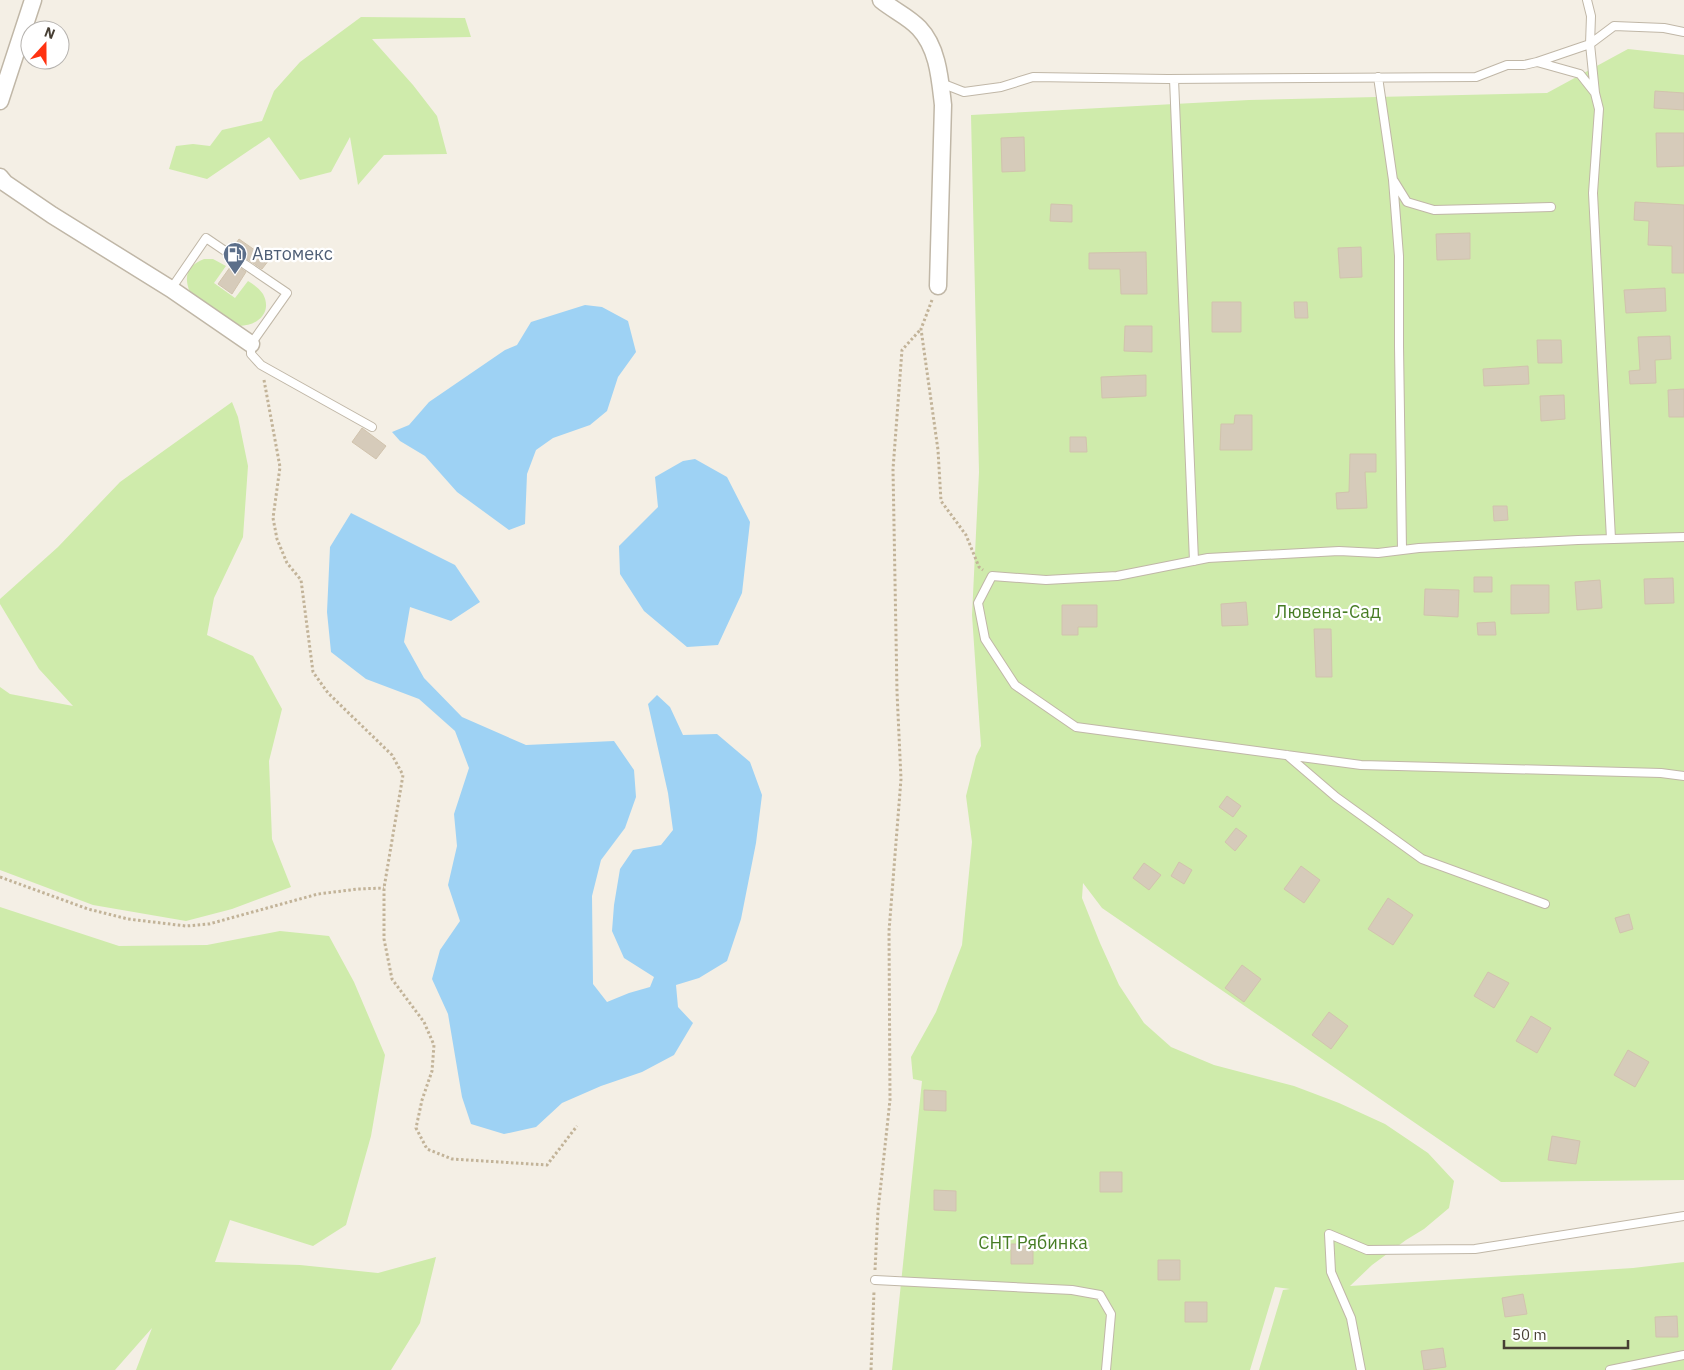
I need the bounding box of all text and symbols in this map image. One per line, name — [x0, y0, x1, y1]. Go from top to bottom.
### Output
north arrow — [20, 20, 70, 70]
text: N — [42, 23, 58, 43]
fuel station icon: Автомекс — [222, 241, 248, 275]
place label: Автомекс — [252, 242, 333, 265]
park label: Лювена-Сад — [1275, 600, 1381, 623]
park label: СНТ Рябинка — [978, 1231, 1088, 1254]
scale bar — [1504, 1318, 1628, 1350]
text: 50 m — [1512, 1325, 1547, 1344]

